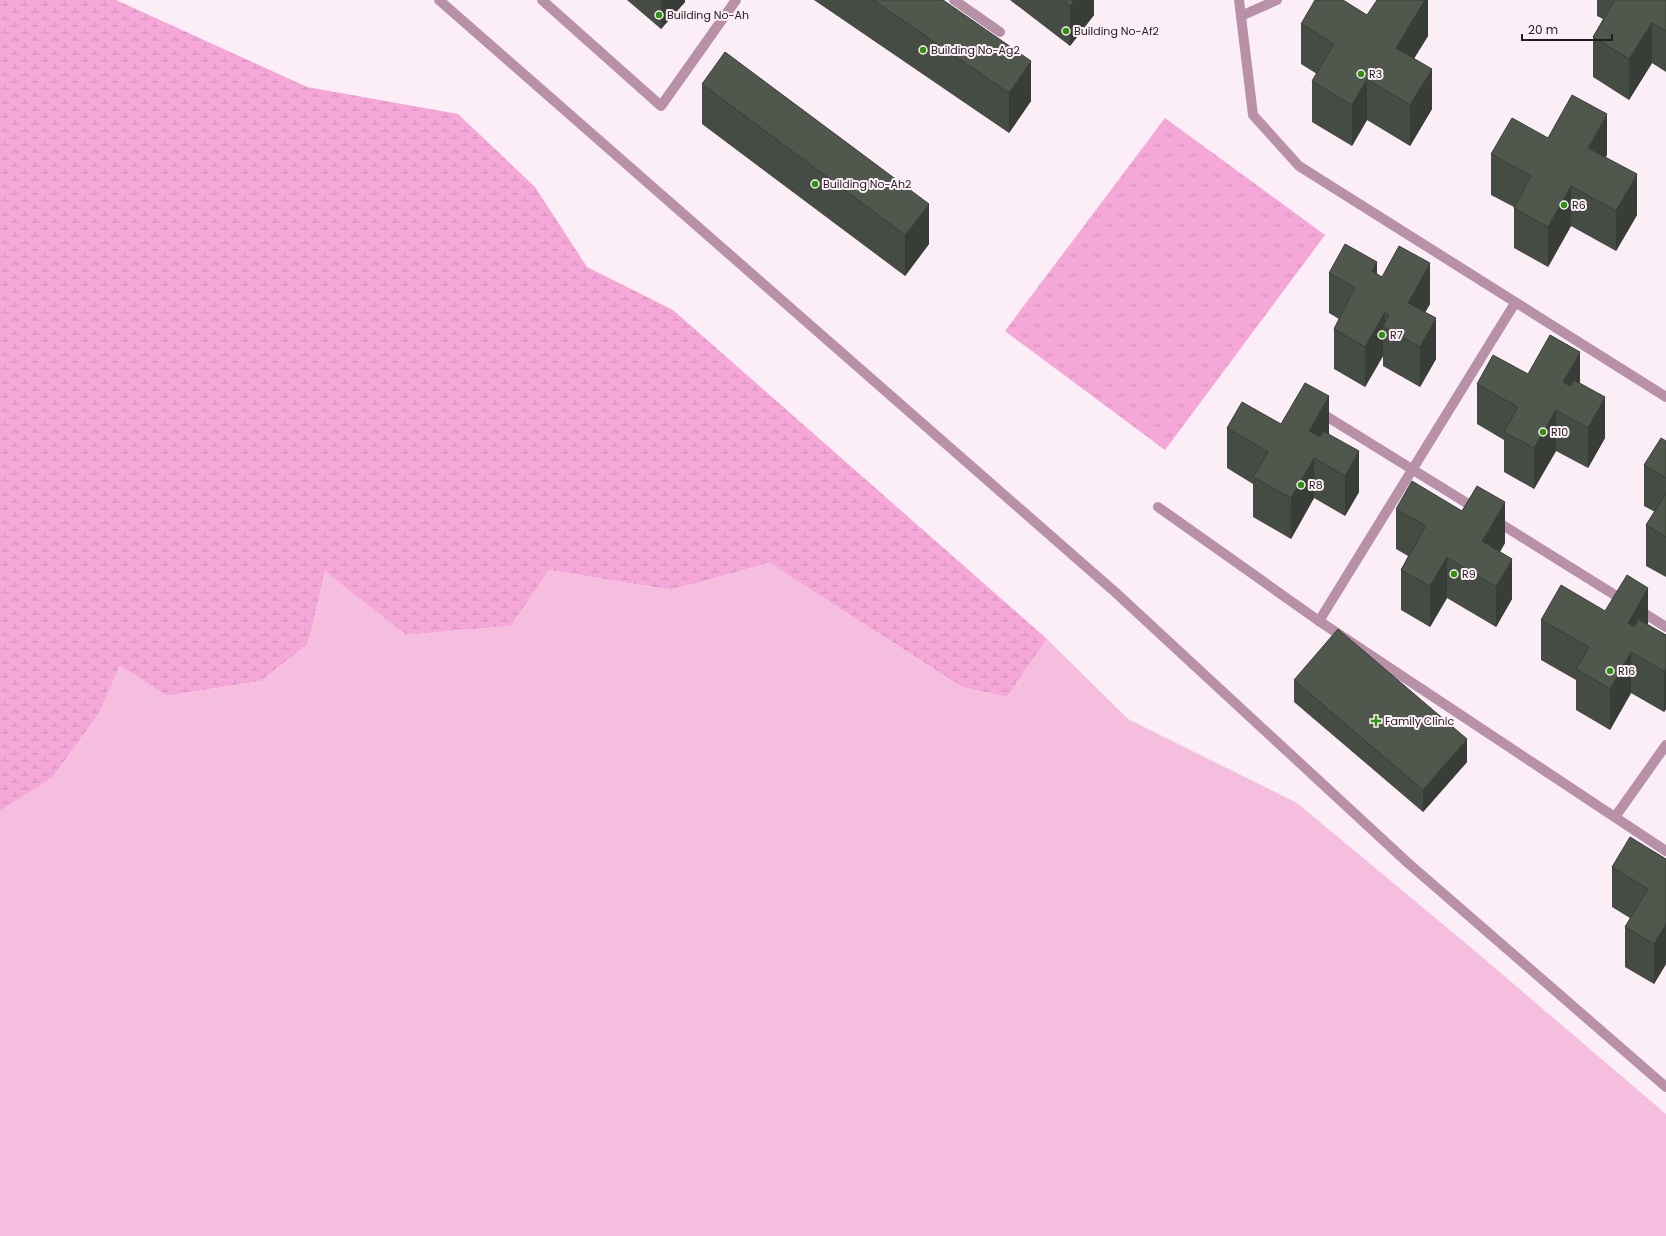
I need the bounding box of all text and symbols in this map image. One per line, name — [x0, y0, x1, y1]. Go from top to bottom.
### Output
place label: Building No-Ah — [667, 7, 749, 23]
marker: Building No-Ah — [654, 10, 664, 20]
scale bar — [1522, 16, 1612, 42]
text: 20 m — [1528, 21, 1558, 38]
place label: Building No-Af2 — [1074, 23, 1159, 39]
marker: Building No-Af2 — [1061, 26, 1071, 36]
place label: Building No-Ag2 — [931, 42, 1020, 58]
marker: Building No-Ag2 — [918, 45, 928, 55]
place label: R3 — [1369, 66, 1382, 82]
marker: R3 — [1356, 69, 1366, 79]
place label: Building No-Ah2 — [823, 176, 911, 192]
marker: Building No-Ah2 — [810, 179, 820, 189]
place label: R6 — [1572, 197, 1586, 213]
marker: R6 — [1559, 200, 1569, 210]
place label: R7 — [1390, 327, 1403, 343]
marker: R7 — [1377, 330, 1387, 340]
place label: R10 — [1551, 424, 1568, 440]
marker: R10 — [1538, 427, 1548, 437]
place label: R8 — [1309, 477, 1323, 493]
marker: R8 — [1296, 480, 1306, 490]
place label: R9 — [1462, 566, 1476, 582]
marker: R9 — [1449, 569, 1459, 579]
place label: R16 — [1618, 663, 1635, 679]
marker: R16 — [1605, 666, 1615, 676]
place label: Family Clinic — [1385, 713, 1455, 729]
marker: Family Clinic — [1370, 715, 1382, 727]

